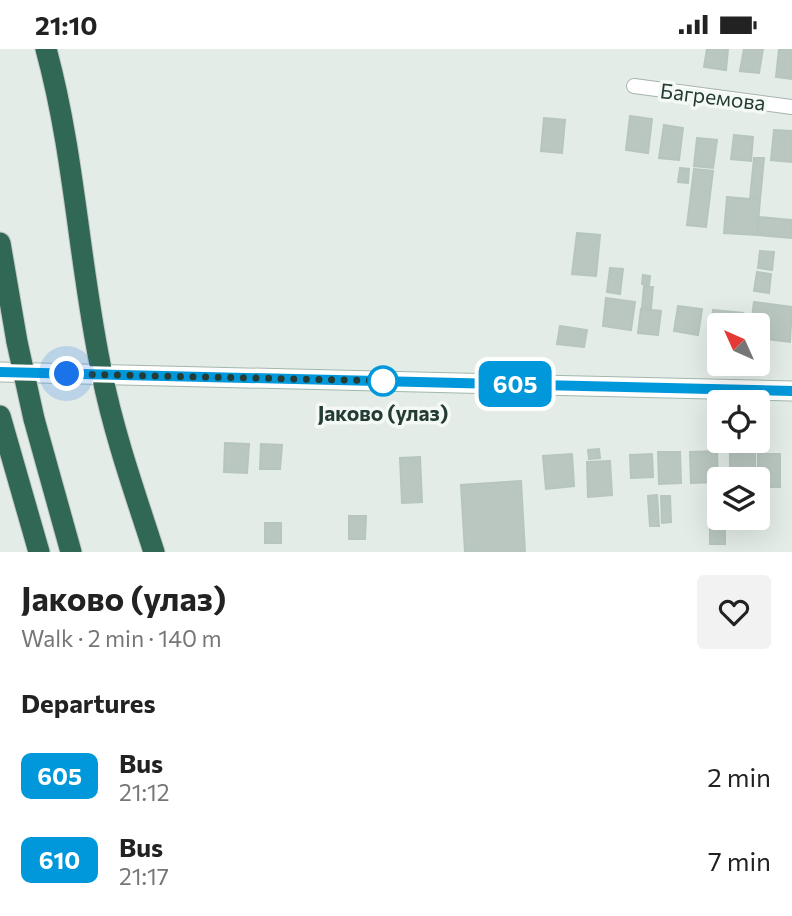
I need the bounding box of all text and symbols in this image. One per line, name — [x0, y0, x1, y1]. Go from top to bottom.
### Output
text: 21:10 — [35, 9, 97, 40]
street label: Багремова — [659, 77, 767, 115]
north arrow — [707, 313, 770, 376]
map controls — [707, 313, 770, 530]
your location — [49, 356, 84, 391]
line badge: 605 — [475, 361, 555, 407]
marker: Јаково (улаз) — [368, 366, 398, 396]
text: 605 — [493, 369, 537, 398]
button: locate — [707, 390, 770, 453]
place label: Јаково (улаз) — [318, 400, 448, 425]
button: layers — [707, 467, 770, 530]
button: heart — [697, 575, 771, 649]
text: Јаково (улаз) — [21, 577, 226, 618]
text: Walk · 2 min · 140 m — [21, 624, 221, 652]
text: Departures — [21, 687, 156, 718]
text: Bus — [119, 747, 163, 778]
text: 605 — [37, 761, 82, 790]
text: 2 min — [707, 761, 771, 792]
text: 21:12 — [119, 778, 170, 806]
text: Bus — [119, 831, 163, 862]
text: 610 — [39, 845, 80, 874]
text: 7 min — [708, 845, 771, 876]
text: 21:17 — [119, 862, 169, 890]

